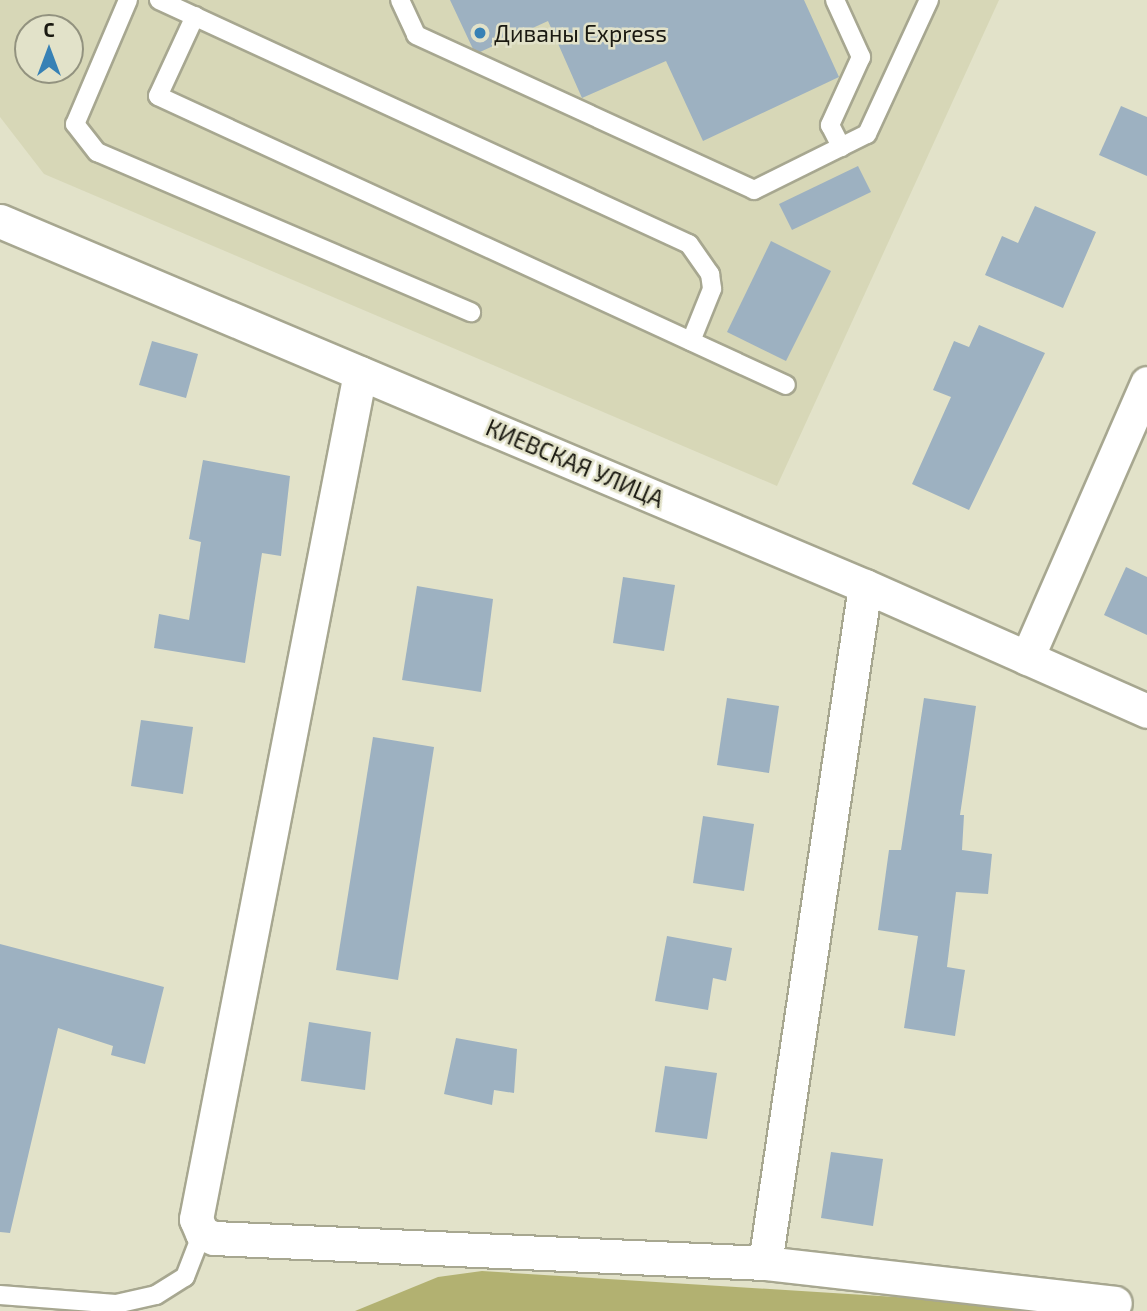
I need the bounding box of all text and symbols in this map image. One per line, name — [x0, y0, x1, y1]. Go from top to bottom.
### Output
north arrow — [14, 14, 84, 84]
text: С — [43, 18, 55, 41]
place label: Диваны Express — [494, 19, 667, 47]
marker: Диваны Express — [472, 25, 488, 41]
street label: КИЕВСКАЯ УЛИЦА — [482, 413, 668, 513]

